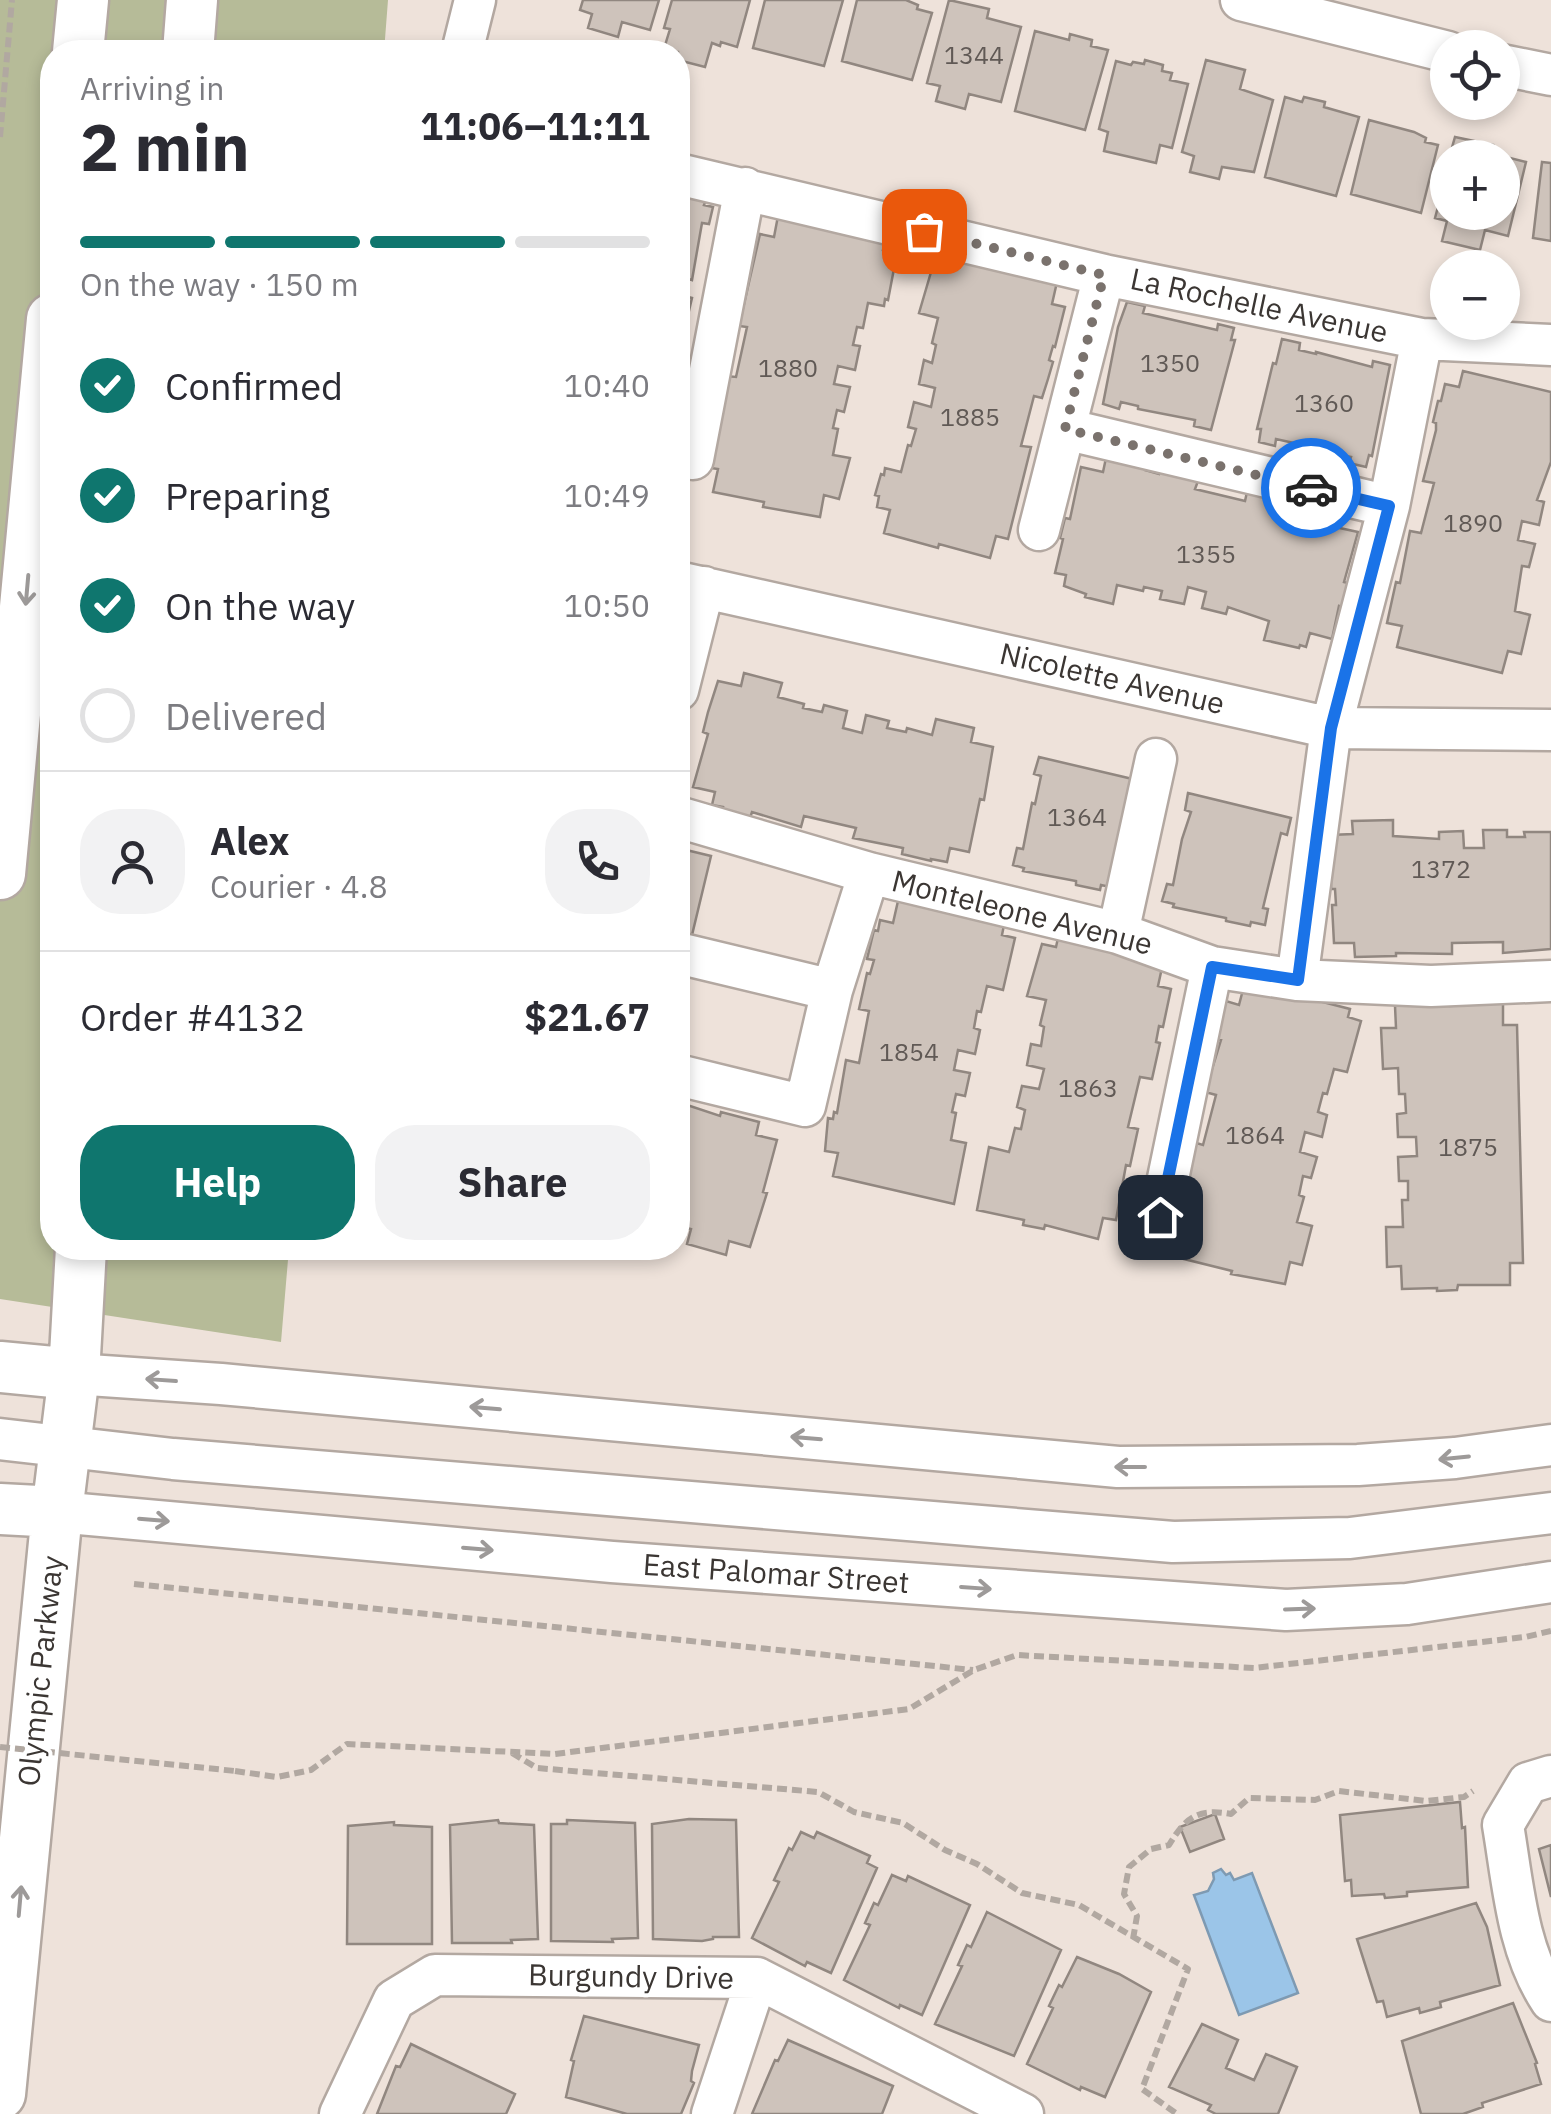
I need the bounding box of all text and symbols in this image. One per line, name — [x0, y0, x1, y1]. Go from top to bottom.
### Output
map controls — [1430, 30, 1520, 340]
button: locate — [1430, 30, 1520, 120]
house number: 1344 — [944, 38, 1004, 71]
text: Arriving in — [80, 67, 225, 109]
text: 11:06–11:11 — [420, 101, 650, 150]
text: 2 min — [80, 104, 250, 189]
button: + — [1430, 140, 1520, 230]
pin — [882, 189, 967, 274]
icon: bag — [897, 204, 952, 259]
button: − — [1430, 250, 1520, 340]
street label: La Rochelle Avenue — [1127, 258, 1392, 351]
text: On the way · 150 m — [80, 263, 359, 305]
house number: 1350 — [1140, 346, 1200, 379]
house number: 1880 — [758, 351, 818, 384]
icon: check — [80, 358, 135, 413]
text: Confirmed — [165, 361, 343, 410]
text: 10:40 — [564, 364, 650, 406]
house number: 1360 — [1294, 386, 1354, 419]
house number: 1885 — [940, 400, 1000, 433]
courier — [1261, 438, 1361, 538]
icon: car — [1284, 461, 1339, 516]
icon: check — [80, 468, 135, 523]
text: Preparing — [165, 471, 330, 520]
text: 10:49 — [564, 474, 650, 516]
house number: 1890 — [1443, 506, 1503, 539]
house number: 1355 — [1176, 537, 1236, 570]
one-way arrow — [17, 574, 36, 606]
icon: check — [80, 578, 135, 633]
text: On the way — [165, 581, 355, 630]
text: 10:50 — [564, 584, 650, 626]
street label: Nicolette Avenue — [996, 633, 1229, 722]
text: Delivered — [165, 691, 327, 740]
house number: 1364 — [1047, 800, 1107, 833]
button: person — [80, 809, 185, 914]
button: phone — [545, 809, 650, 914]
text: Alex — [210, 816, 290, 865]
house number: 1372 — [1411, 852, 1471, 885]
street label: Monteleone Avenue — [888, 860, 1157, 963]
text: Courier · 4.8 — [210, 865, 388, 907]
text: Order #4132 — [80, 992, 305, 1041]
text: $21.67 — [524, 992, 650, 1041]
house number: 1854 — [879, 1035, 939, 1068]
house number: 1863 — [1058, 1071, 1118, 1104]
house number: 1864 — [1225, 1118, 1285, 1151]
button: Help — [80, 1125, 355, 1240]
button: Share — [375, 1125, 650, 1240]
house number: 1875 — [1438, 1130, 1498, 1163]
pin — [1118, 1175, 1203, 1260]
icon: home — [1133, 1190, 1188, 1245]
one-way arrow — [146, 1370, 178, 1389]
one-way arrow — [469, 1399, 502, 1418]
one-way arrow — [790, 1429, 823, 1448]
one-way arrow — [1439, 1448, 1471, 1467]
one-way arrow — [1114, 1458, 1146, 1476]
one-way arrow — [137, 1510, 169, 1529]
one-way arrow — [461, 1540, 493, 1559]
street label: East Palomar Street — [642, 1544, 911, 1601]
street label: Olympic Parkway — [8, 1554, 71, 1788]
one-way arrow — [959, 1579, 992, 1598]
one-way arrow — [1284, 1600, 1316, 1619]
one-way arrow — [10, 1885, 29, 1917]
street label: Burgundy Drive — [528, 1954, 734, 1997]

